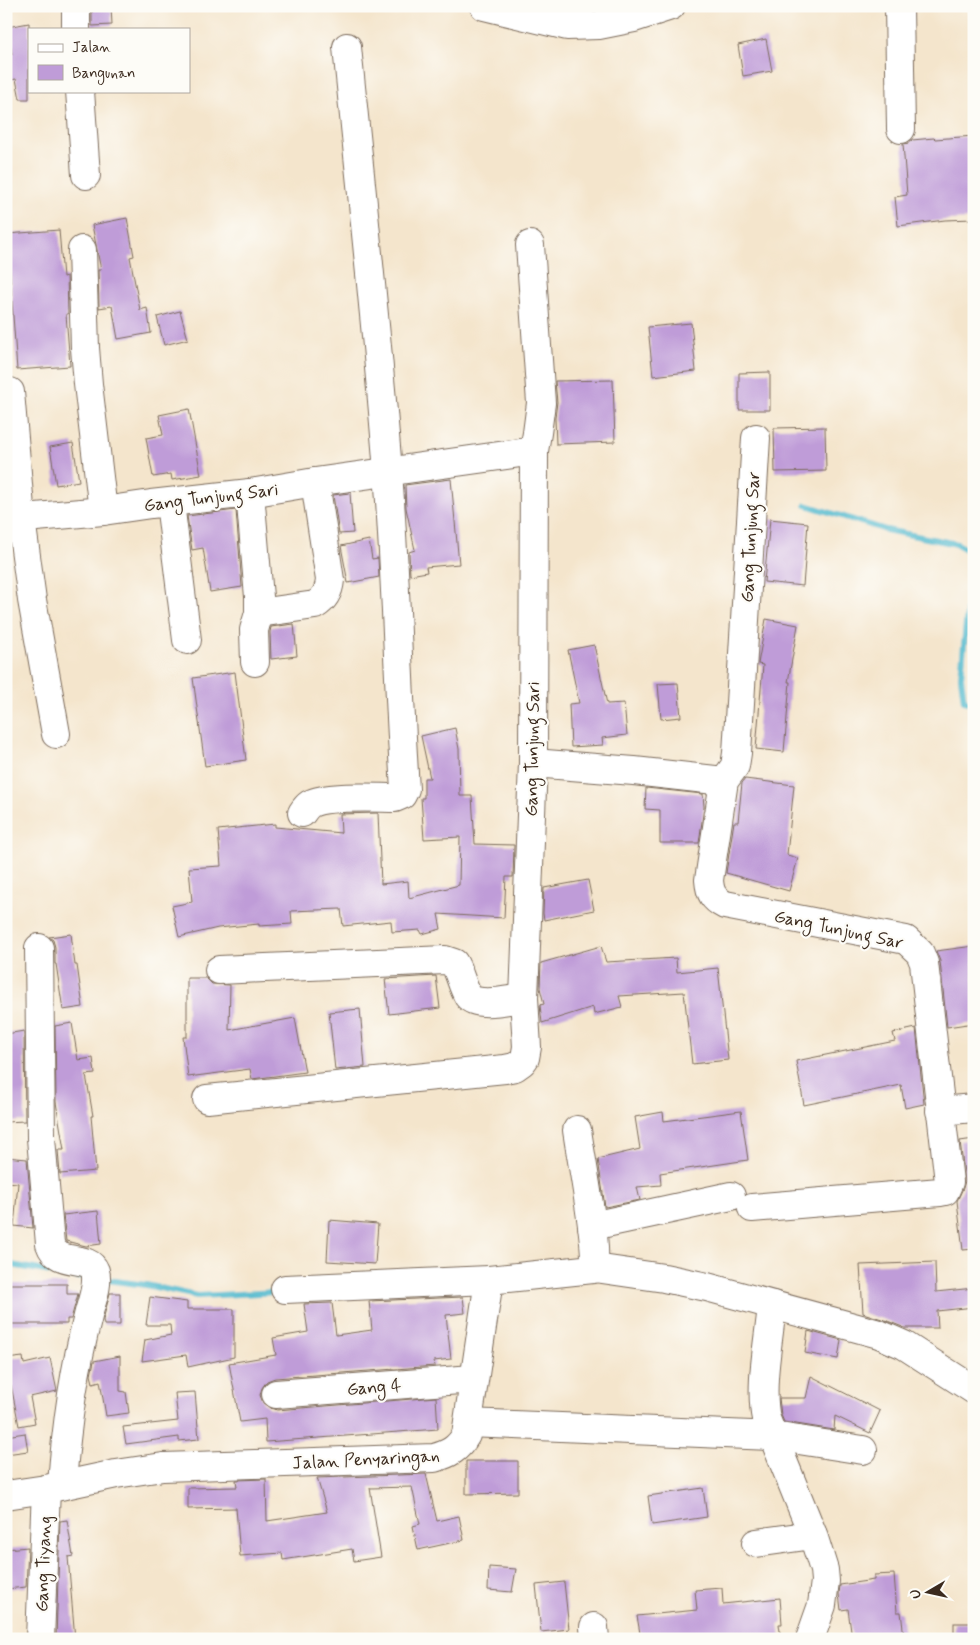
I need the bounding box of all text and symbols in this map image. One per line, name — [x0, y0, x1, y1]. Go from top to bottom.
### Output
legend — [28, 28, 190, 92]
text: Jalan — [72, 38, 111, 58]
text: Bangunan — [72, 64, 135, 85]
street label: Gang Tunjung Sar — [736, 470, 768, 604]
street label: Gang Tunjung Sari — [143, 478, 280, 520]
street label: Gang Tunjung Sari — [520, 681, 548, 817]
street label: Gang Tunjung Sar — [771, 905, 906, 957]
street label: Gang 4 — [346, 1374, 402, 1403]
street label: Jalan Penyaringan — [292, 1444, 440, 1477]
street label: Gang Tiyang — [30, 1515, 59, 1613]
north arrow — [902, 1568, 952, 1618]
text: U — [907, 1588, 926, 1600]

